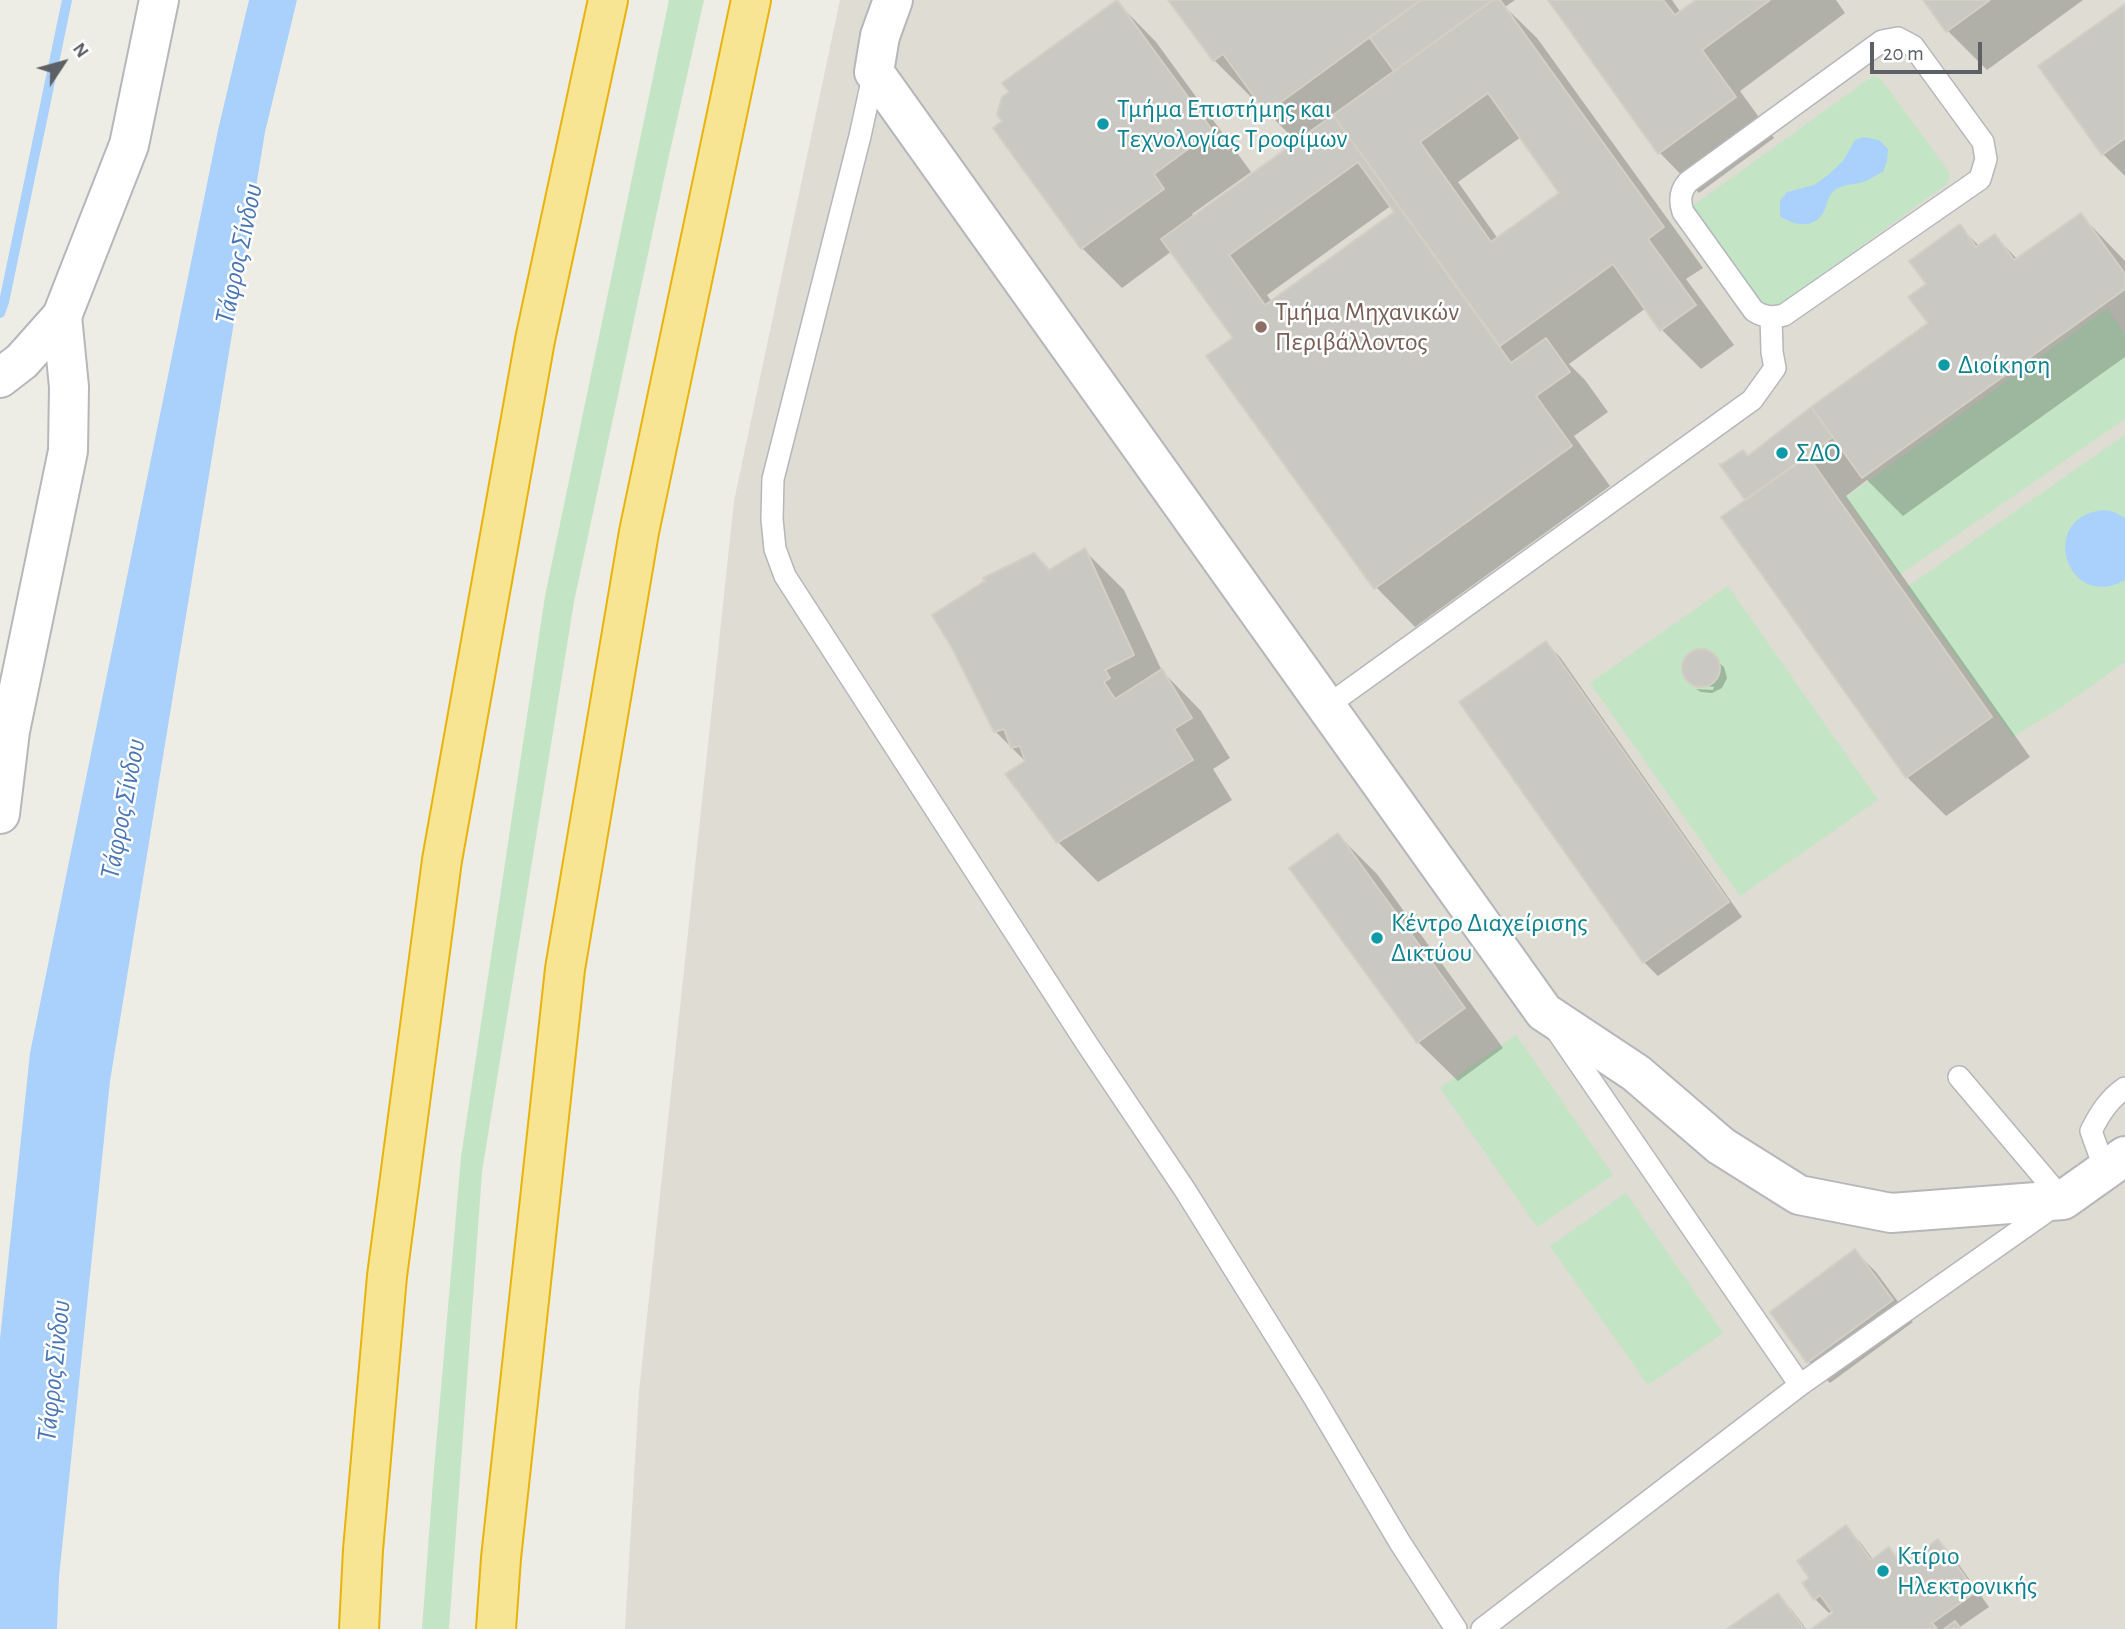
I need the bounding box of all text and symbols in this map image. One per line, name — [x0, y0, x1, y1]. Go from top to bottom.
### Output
north arrow — [28, 28, 98, 98]
scale bar — [1873, 28, 1985, 72]
text: N — [69, 39, 92, 61]
text: 20 m — [1883, 43, 1924, 64]
place label: Τμήμα Επιστήμης και Τεχνολογίας Τροφίμων — [1117, 93, 1348, 154]
marker: Τμήμα Επιστήμης και Τεχνολογίας Τροφίμων — [1095, 116, 1111, 132]
water label: Τάφρος Σίνδου — [208, 181, 270, 327]
place label: Τμήμα Μηχανικών Περιβάλλοντος — [1275, 296, 1459, 358]
marker: Τμήμα Μηχανικών Περιβάλλοντος — [1253, 319, 1269, 335]
place label: Διοίκηση — [1958, 349, 2051, 381]
marker: Διοίκηση — [1936, 357, 1952, 373]
place label: ΣΔΟ — [1796, 437, 1841, 469]
marker: ΣΔΟ — [1774, 445, 1790, 461]
water label: Τάφρος Σίνδου — [93, 736, 153, 882]
place label: Κέντρο Διαχείρισης Δικτύου — [1391, 907, 1588, 968]
marker: Κέντρο Διαχείρισης Δικτύου — [1369, 930, 1385, 946]
water label: Τάφρος Σίνδου — [30, 1298, 78, 1444]
place label: Κτίριο Ηλεκτρονικής — [1897, 1540, 2037, 1602]
marker: Κτίριο Ηλεκτρονικής — [1875, 1563, 1891, 1579]

